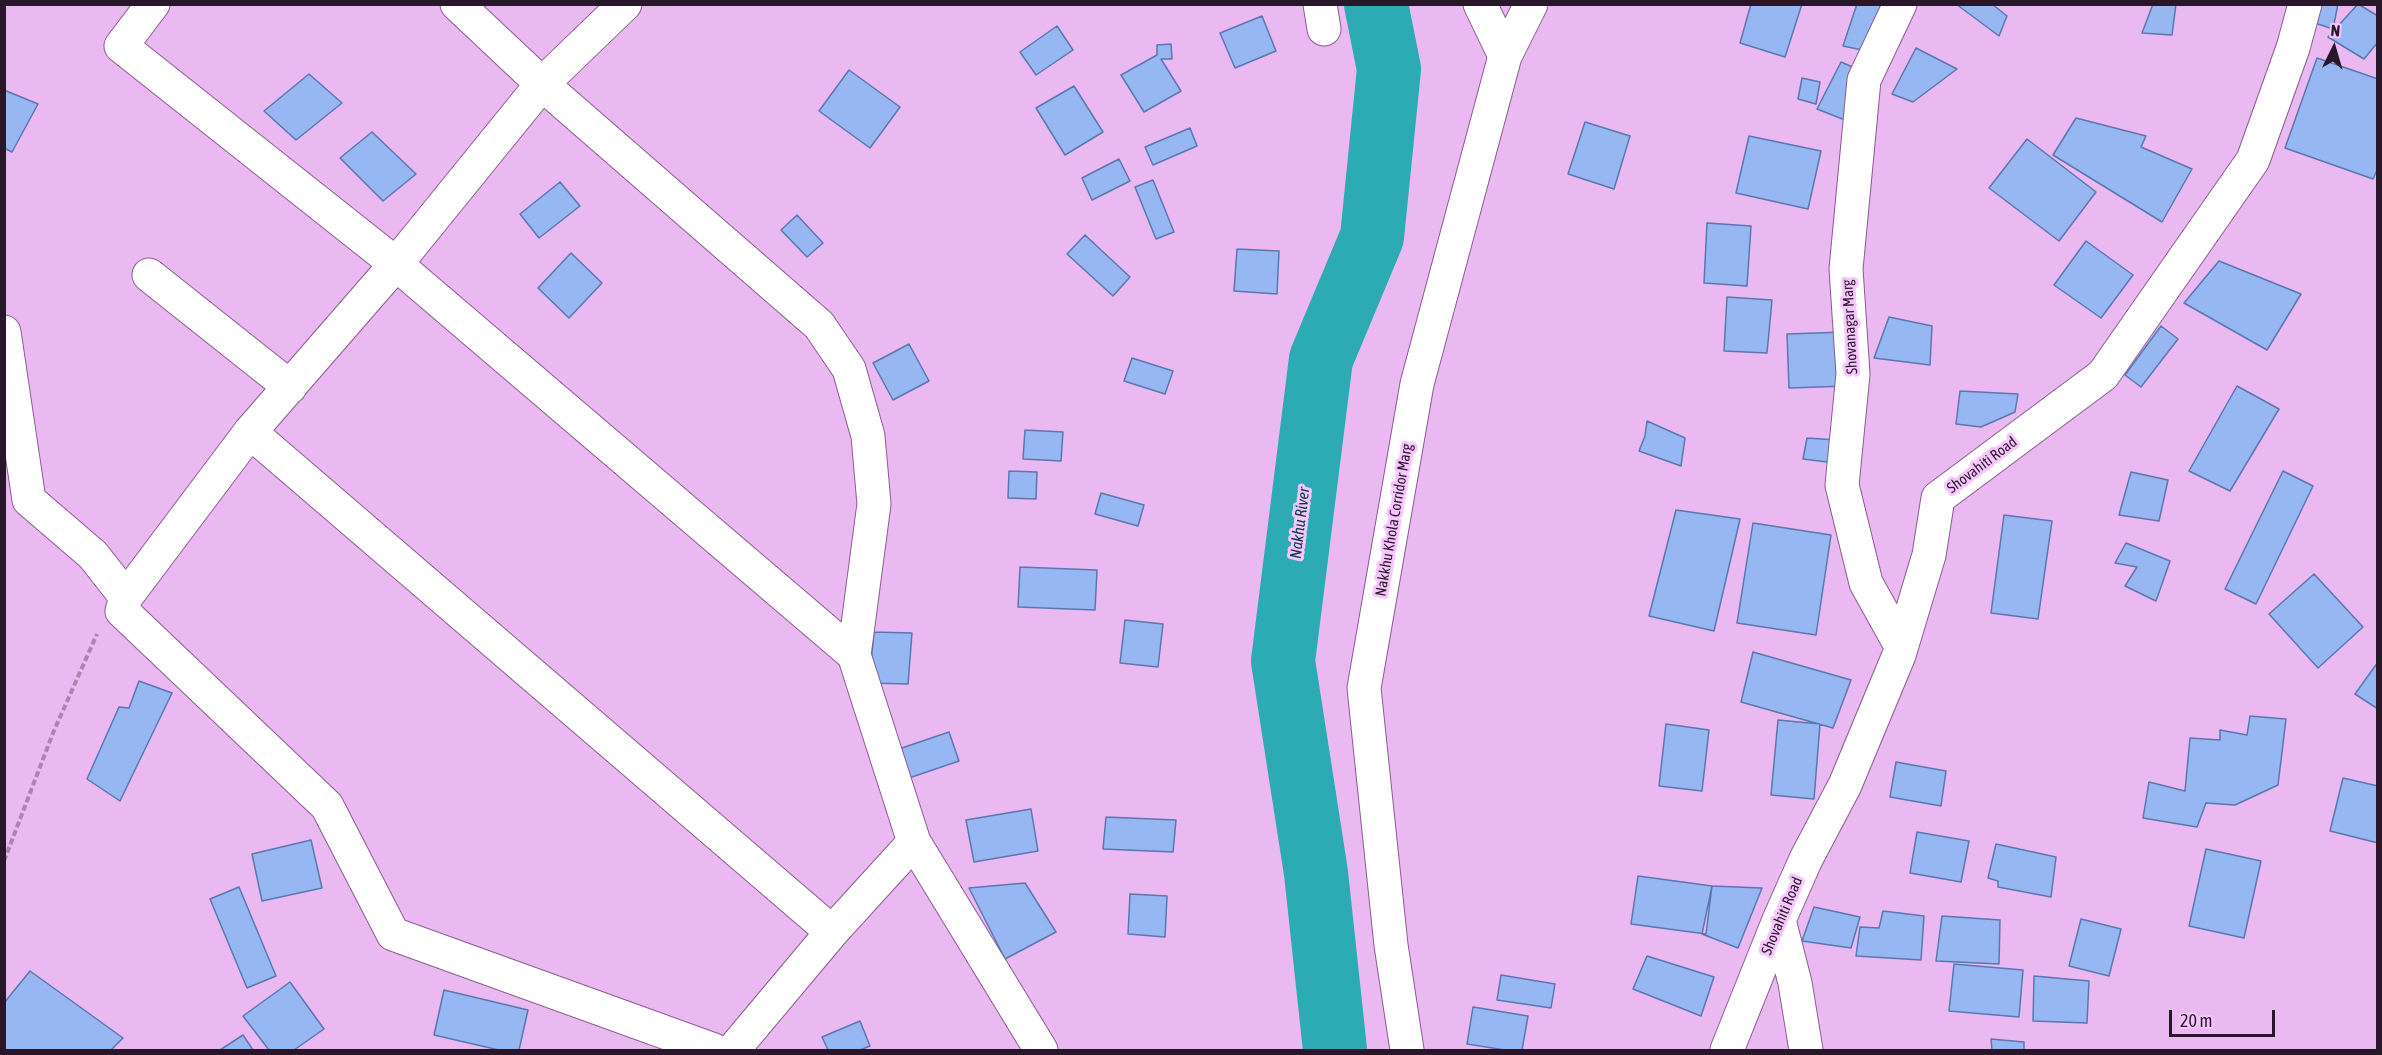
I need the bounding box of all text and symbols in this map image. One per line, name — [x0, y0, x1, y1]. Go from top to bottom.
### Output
north arrow — [2304, 18, 2364, 78]
text: N — [2330, 21, 2341, 39]
street label: Shovanagar Marg — [1839, 279, 1861, 375]
street label: Shovahiti Road — [1944, 433, 2020, 497]
street label: Nakkhu Khola Corridor Marg — [1372, 442, 1416, 598]
water label: Nakhu River — [1286, 486, 1314, 560]
street label: Shovahiti Road — [1758, 874, 1806, 958]
scale bar — [2172, 998, 2278, 1036]
text: 20 m — [2180, 1010, 2212, 1031]

